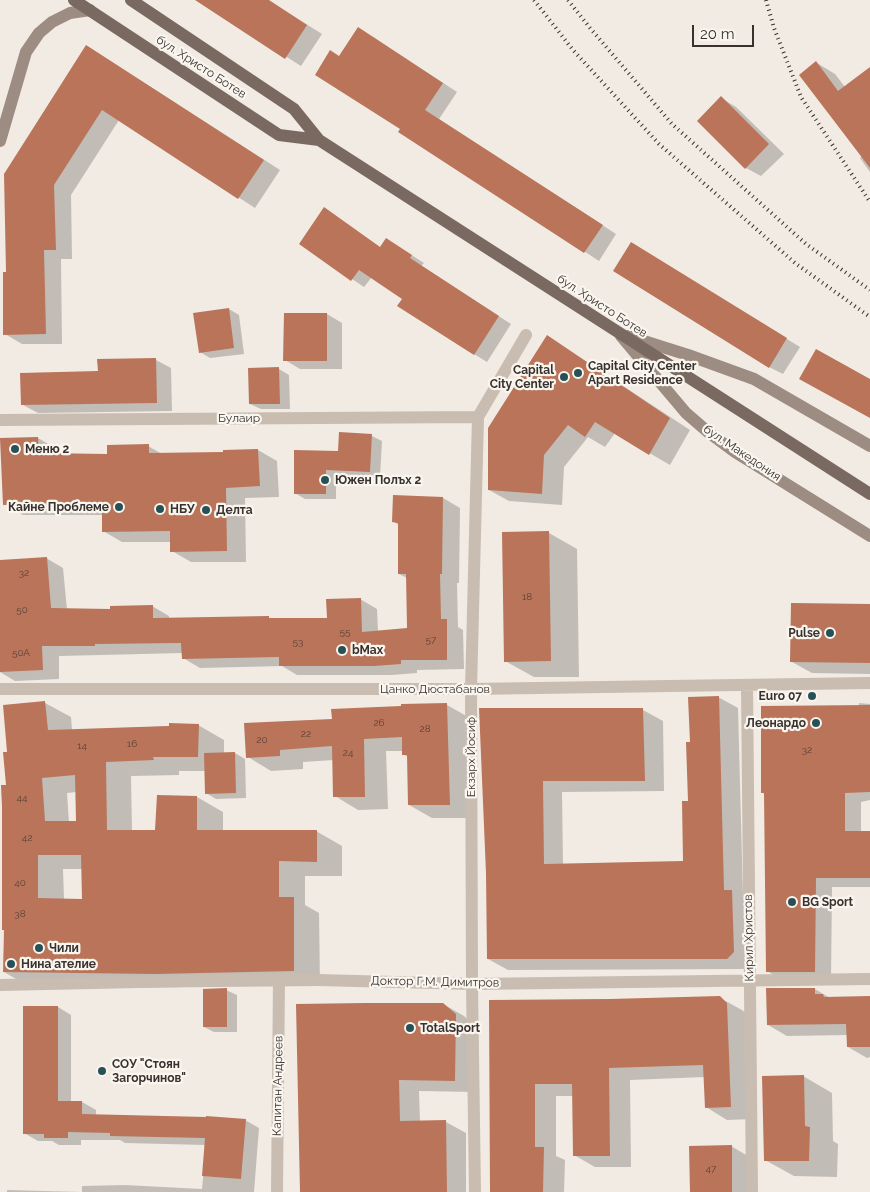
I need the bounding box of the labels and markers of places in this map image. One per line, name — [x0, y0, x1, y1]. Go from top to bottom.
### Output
place label: Capital City Center Apart Residence — [588, 359, 696, 387]
place label: Capital City Center — [490, 363, 554, 391]
marker: Capital City Center Apart Residence — [572, 367, 584, 379]
marker: Capital City Center — [558, 371, 570, 383]
place label: Меню 2 — [25, 442, 69, 456]
marker: Меню 2 — [9, 443, 21, 455]
place label: Южен Полъх 2 — [335, 473, 421, 487]
marker: Южен Полъх 2 — [319, 474, 331, 486]
place label: Кайне Проблеме — [8, 500, 109, 514]
marker: Кайне Проблеме — [113, 501, 125, 513]
place label: НБУ — [170, 502, 195, 516]
marker: НБУ — [154, 503, 166, 515]
place label: Делта — [216, 503, 253, 517]
marker: Делта — [200, 504, 212, 516]
place label: Pulse — [788, 626, 820, 640]
marker: Pulse — [824, 627, 836, 639]
place label: bMax — [352, 643, 383, 657]
marker: bMax — [336, 644, 348, 656]
place label: Euro 07 — [759, 689, 802, 703]
marker: Euro 07 — [806, 690, 818, 702]
place label: Леонардо — [746, 716, 806, 730]
marker: Леонардо — [810, 717, 822, 729]
place label: BG Sport — [802, 895, 853, 909]
marker: BG Sport — [786, 896, 798, 908]
place label: Чили — [49, 941, 79, 955]
marker: Чили — [33, 942, 45, 954]
place label: Нина ателие — [21, 957, 96, 971]
marker: Нина ателие — [5, 958, 17, 970]
place label: TotalSport — [420, 1021, 480, 1035]
marker: TotalSport — [404, 1022, 416, 1034]
place label: СОУ "Стоян Загорчинов" — [112, 1057, 186, 1085]
marker: СОУ "Стоян Загорчинов" — [96, 1065, 108, 1077]

